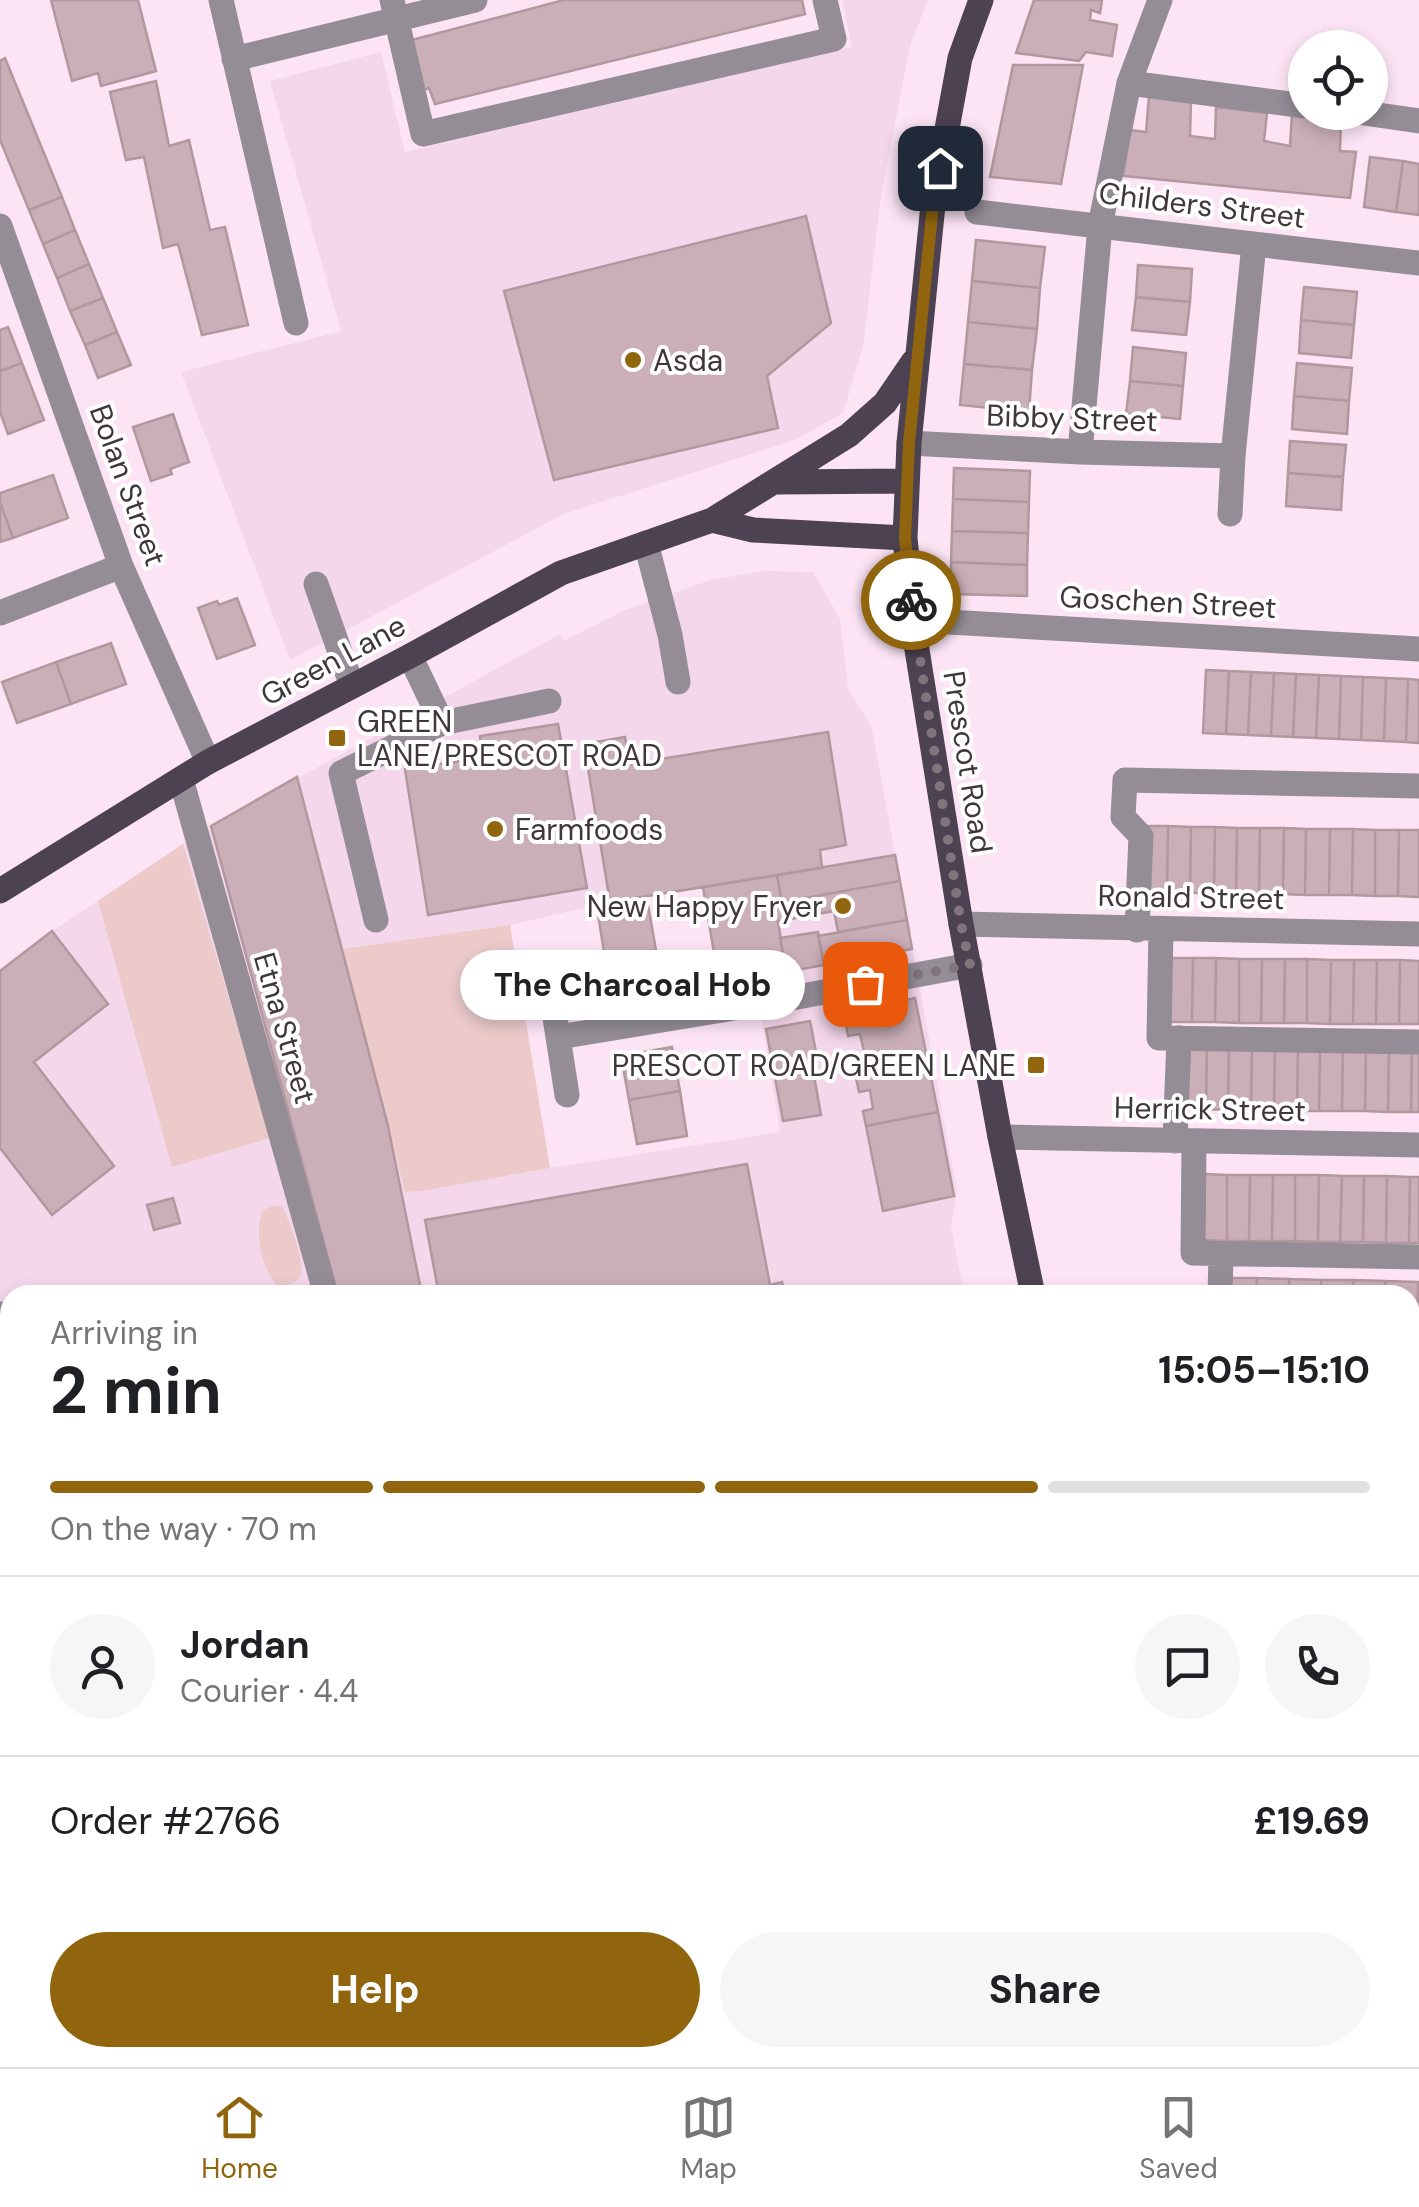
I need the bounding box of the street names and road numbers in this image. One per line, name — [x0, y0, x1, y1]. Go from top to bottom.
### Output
street label: Childers Street — [1097, 173, 1307, 237]
street label: Bibby Street — [986, 396, 1158, 440]
street label: Bolan Street — [81, 399, 175, 571]
street label: Goschen Street — [1058, 577, 1278, 627]
street label: Green Lane — [254, 605, 412, 715]
street label: Prescot Road — [934, 668, 1002, 856]
street label: Ronald Street — [1097, 876, 1285, 918]
street label: Etna Street — [245, 948, 325, 1108]
street label: Herrick Street — [1114, 1088, 1306, 1130]

